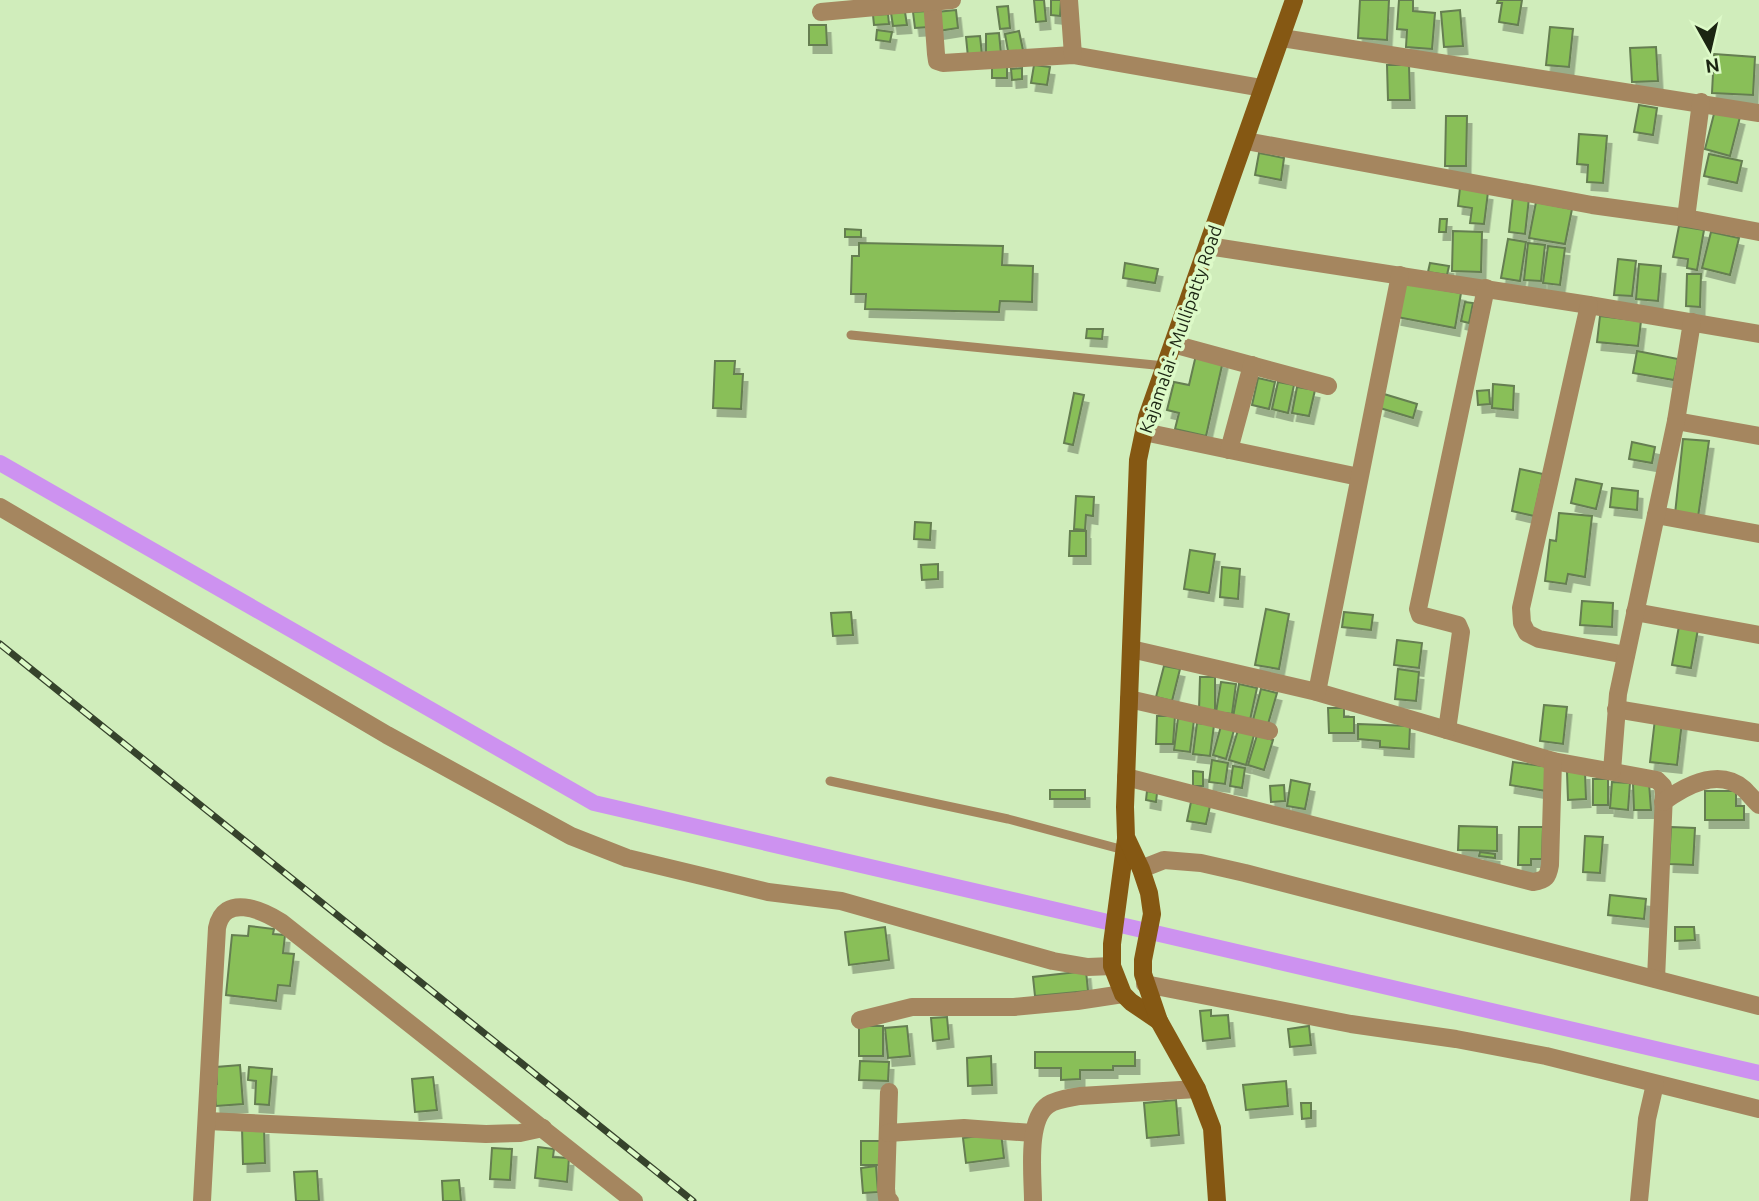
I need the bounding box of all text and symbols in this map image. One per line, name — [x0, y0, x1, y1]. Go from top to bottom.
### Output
north arrow — [1675, 14, 1745, 84]
text: N — [1704, 54, 1721, 78]
street label: Kajamalai - Mullipatty Road — [1135, 222, 1225, 436]

